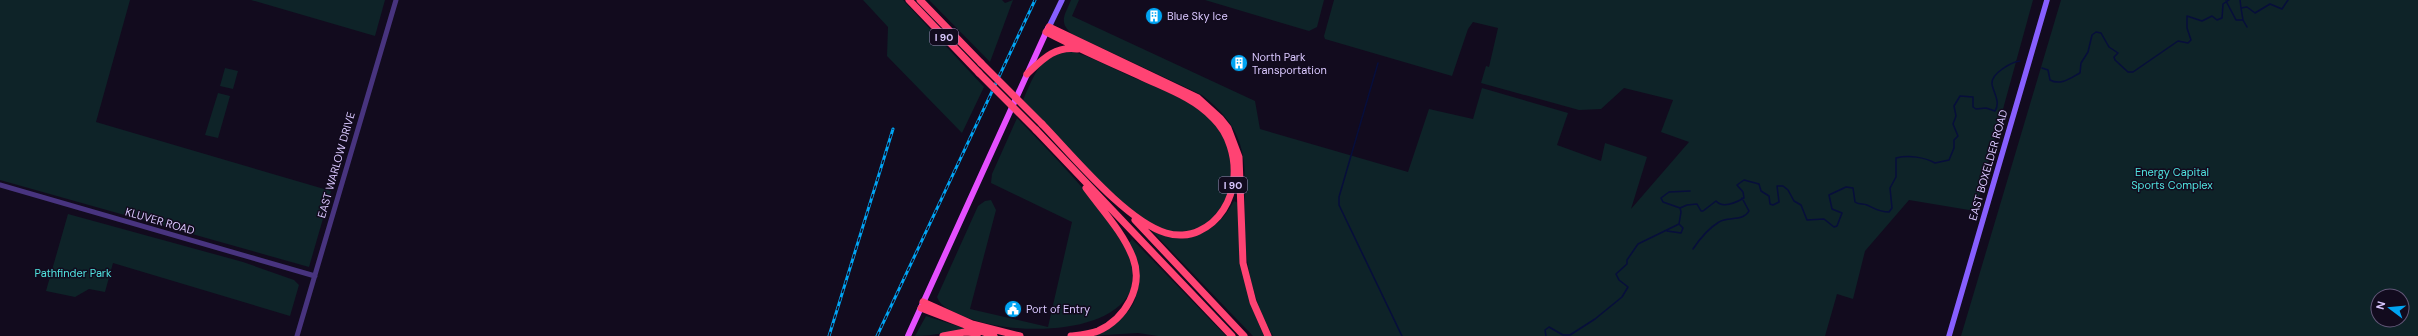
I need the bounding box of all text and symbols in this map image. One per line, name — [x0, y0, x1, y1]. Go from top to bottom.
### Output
building icon: Blue Sky Ice — [1144, 6, 1164, 26]
place label: Blue Sky Ice — [1167, 9, 1228, 23]
road number: I 90 — [930, 29, 958, 45]
place label: North Park Transportation — [1252, 50, 1327, 77]
building icon: North Park Transportation — [1229, 53, 1249, 73]
street label: EAST BOXELDER ROAD — [1965, 108, 2011, 222]
street label: EAST WARLOW DRIVE — [314, 110, 358, 220]
park label: Energy Capital Sports Complex — [2131, 165, 2213, 192]
road number: I 90 — [1219, 177, 1247, 193]
street label: KLUVER ROAD — [124, 204, 197, 238]
park label: Pathfinder Park — [35, 266, 112, 280]
north arrow — [2370, 288, 2410, 328]
public building icon: Port of Entry — [1003, 299, 1023, 319]
text: N — [2373, 299, 2388, 311]
place label: Port of Entry — [1026, 302, 1090, 316]

